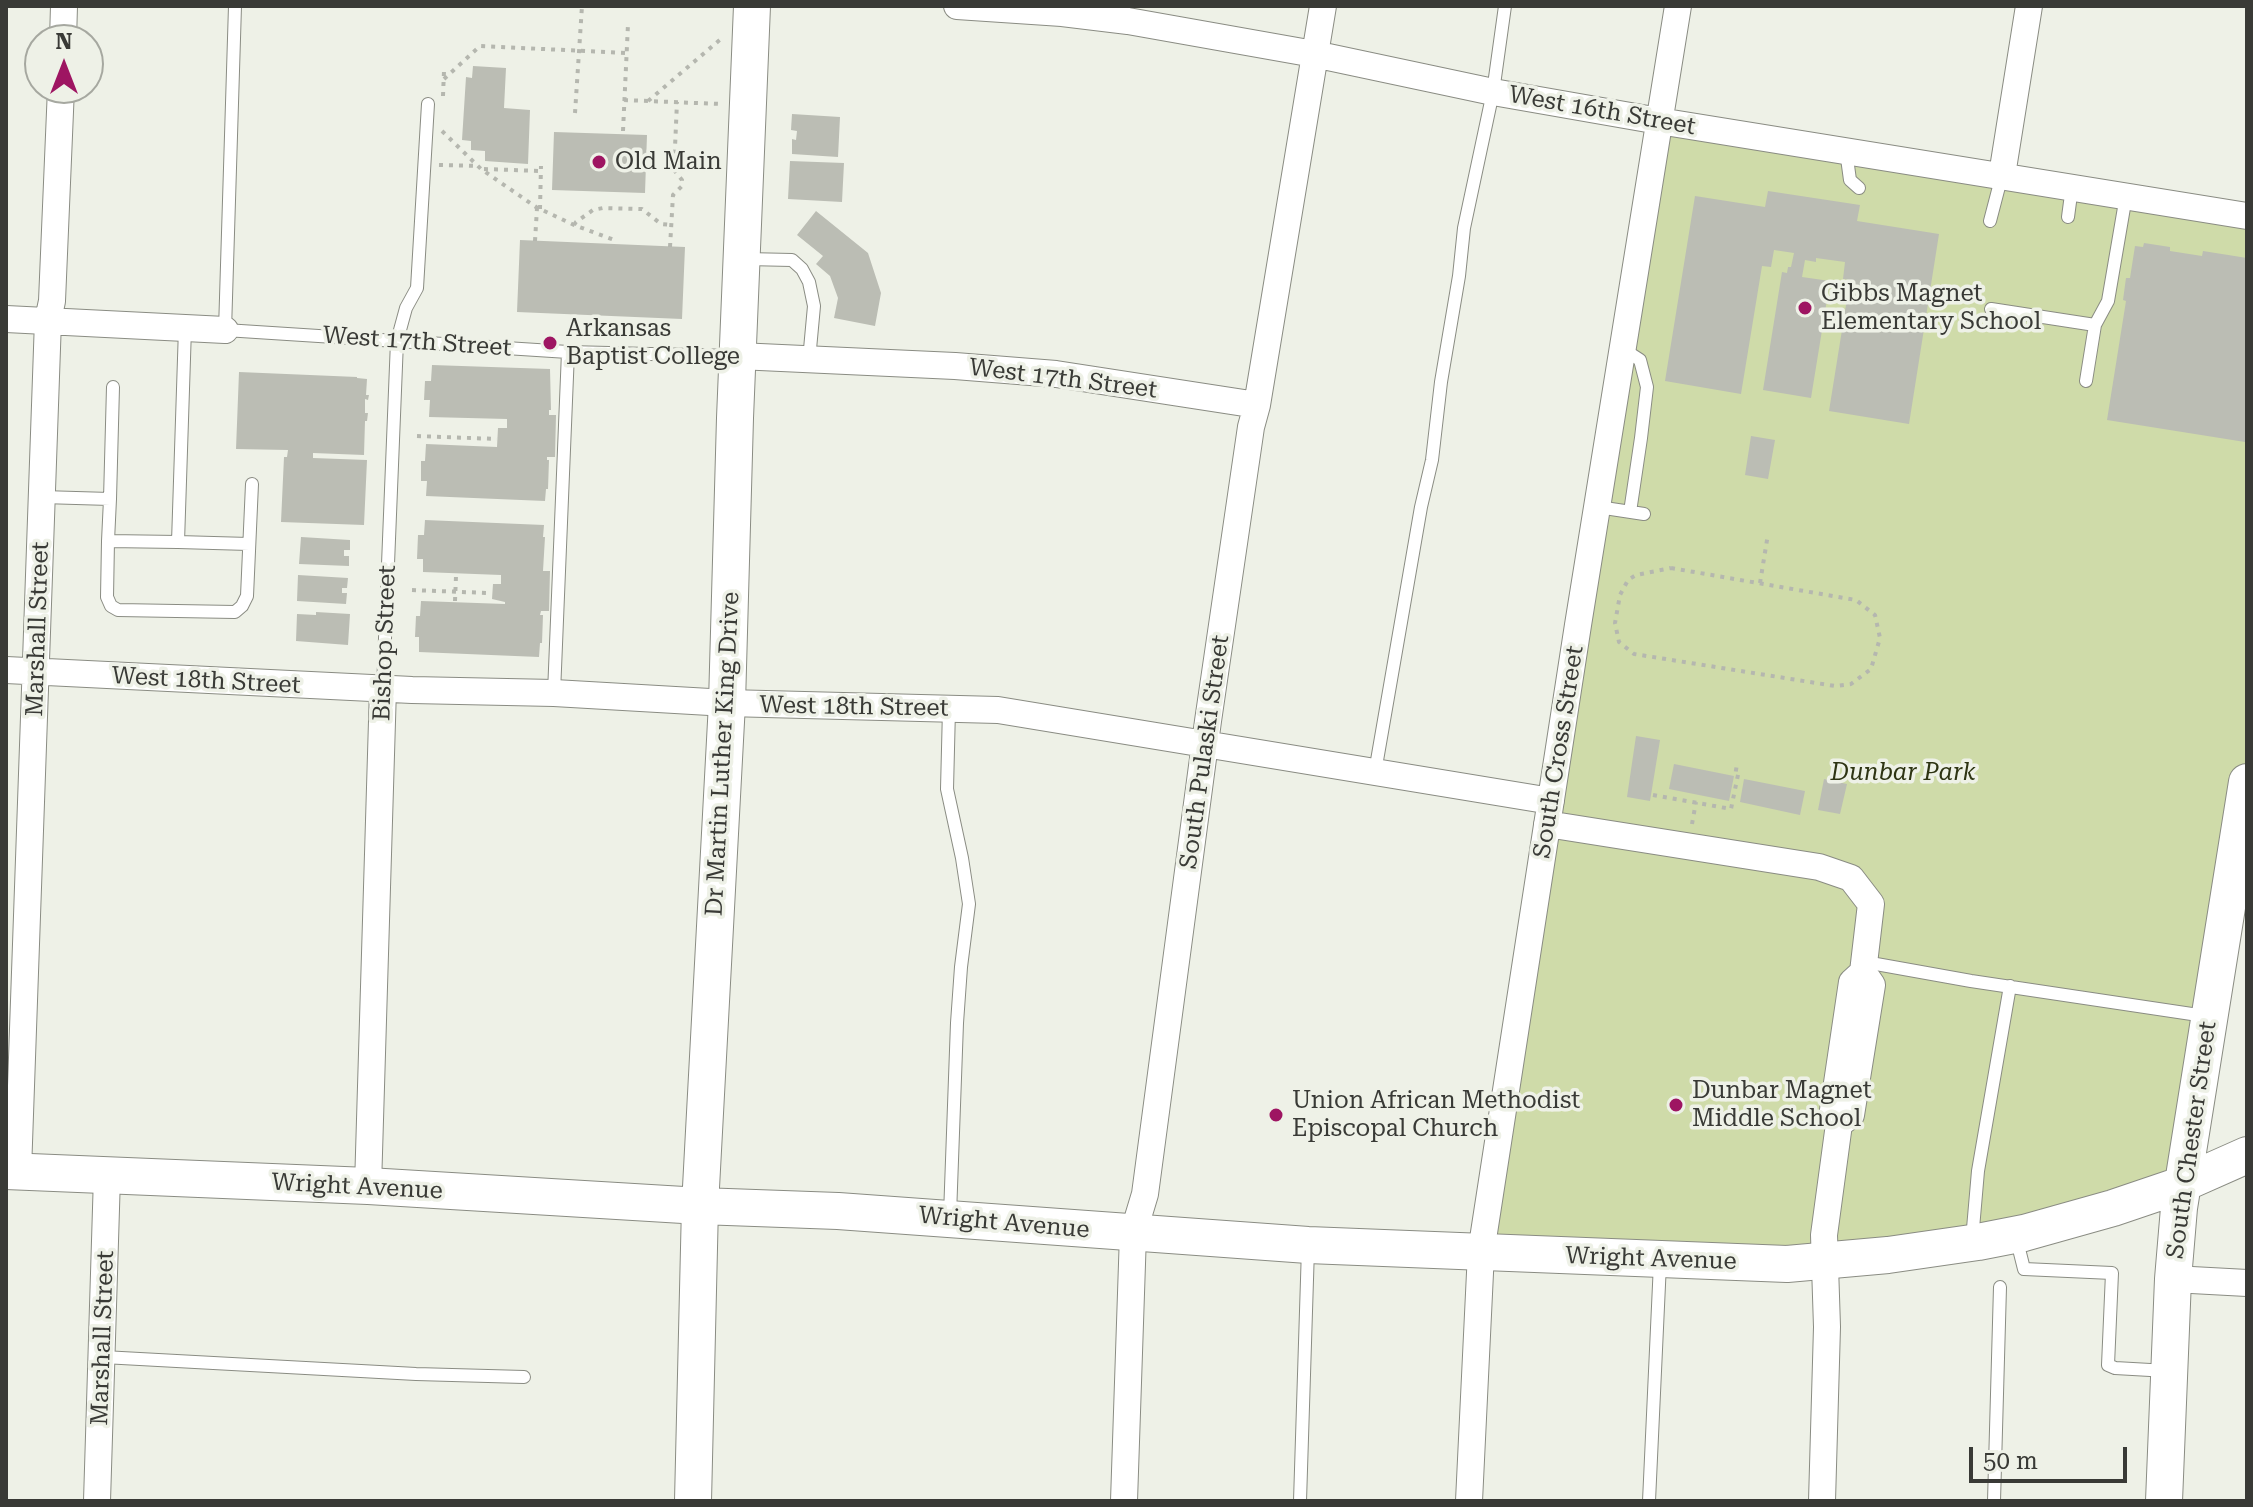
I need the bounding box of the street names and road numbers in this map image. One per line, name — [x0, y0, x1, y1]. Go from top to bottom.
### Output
street label: West 16th Street — [1506, 80, 1698, 142]
street label: West 17th Street — [322, 321, 512, 363]
street label: West 17th Street — [967, 353, 1159, 405]
street label: Marshall Street — [21, 541, 55, 717]
street label: Bishop Street — [368, 565, 402, 721]
street label: Dr Martin Luther King Drive — [700, 591, 746, 917]
street label: South Pulaski Street — [1174, 633, 1236, 871]
street label: South Cross Street — [1528, 644, 1590, 860]
street label: West 18th Street — [111, 662, 301, 700]
street label: West 18th Street — [759, 691, 949, 723]
street label: South Chester Street — [2161, 1019, 2223, 1261]
street label: Wright Avenue — [271, 1168, 443, 1206]
street label: Wright Avenue — [917, 1201, 1091, 1245]
street label: Wright Avenue — [1565, 1242, 1737, 1276]
street label: Marshall Street — [86, 1250, 120, 1426]

